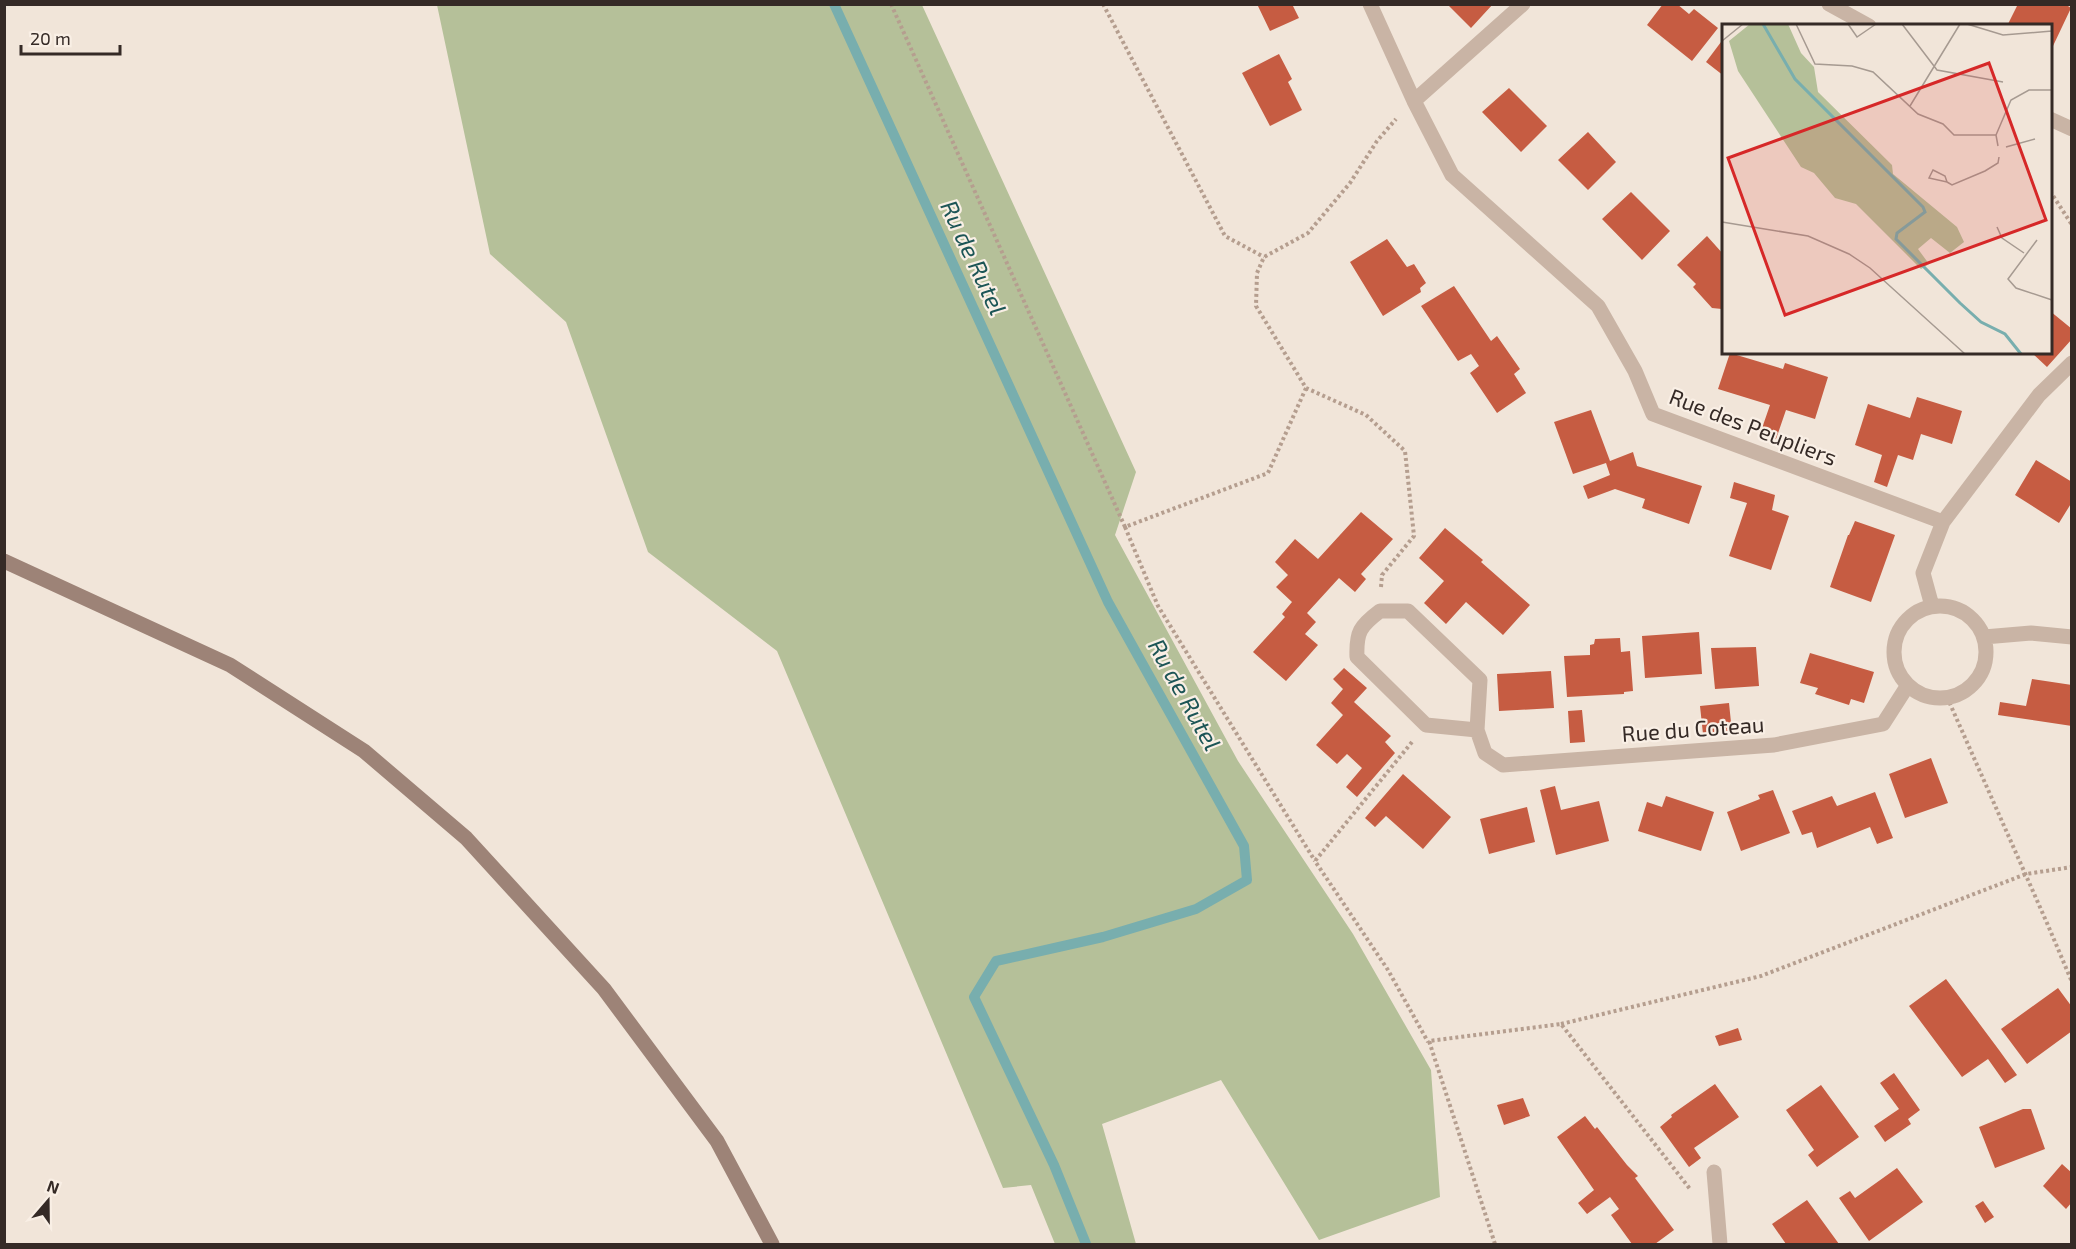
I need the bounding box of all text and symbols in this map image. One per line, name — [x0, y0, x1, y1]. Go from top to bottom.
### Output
scale bar — [21, 18, 120, 56]
inset map — [1722, 24, 2052, 354]
text: 20 m — [30, 27, 71, 49]
water label: Ru de Rutel — [935, 195, 1014, 319]
street label: Rue des Peupliers — [1666, 382, 1841, 470]
water label: Ru de Rutel — [1143, 633, 1228, 755]
street label: Rue du Coteau — [1621, 710, 1765, 746]
north arrow — [18, 1171, 78, 1231]
text: N — [45, 1176, 62, 1197]

